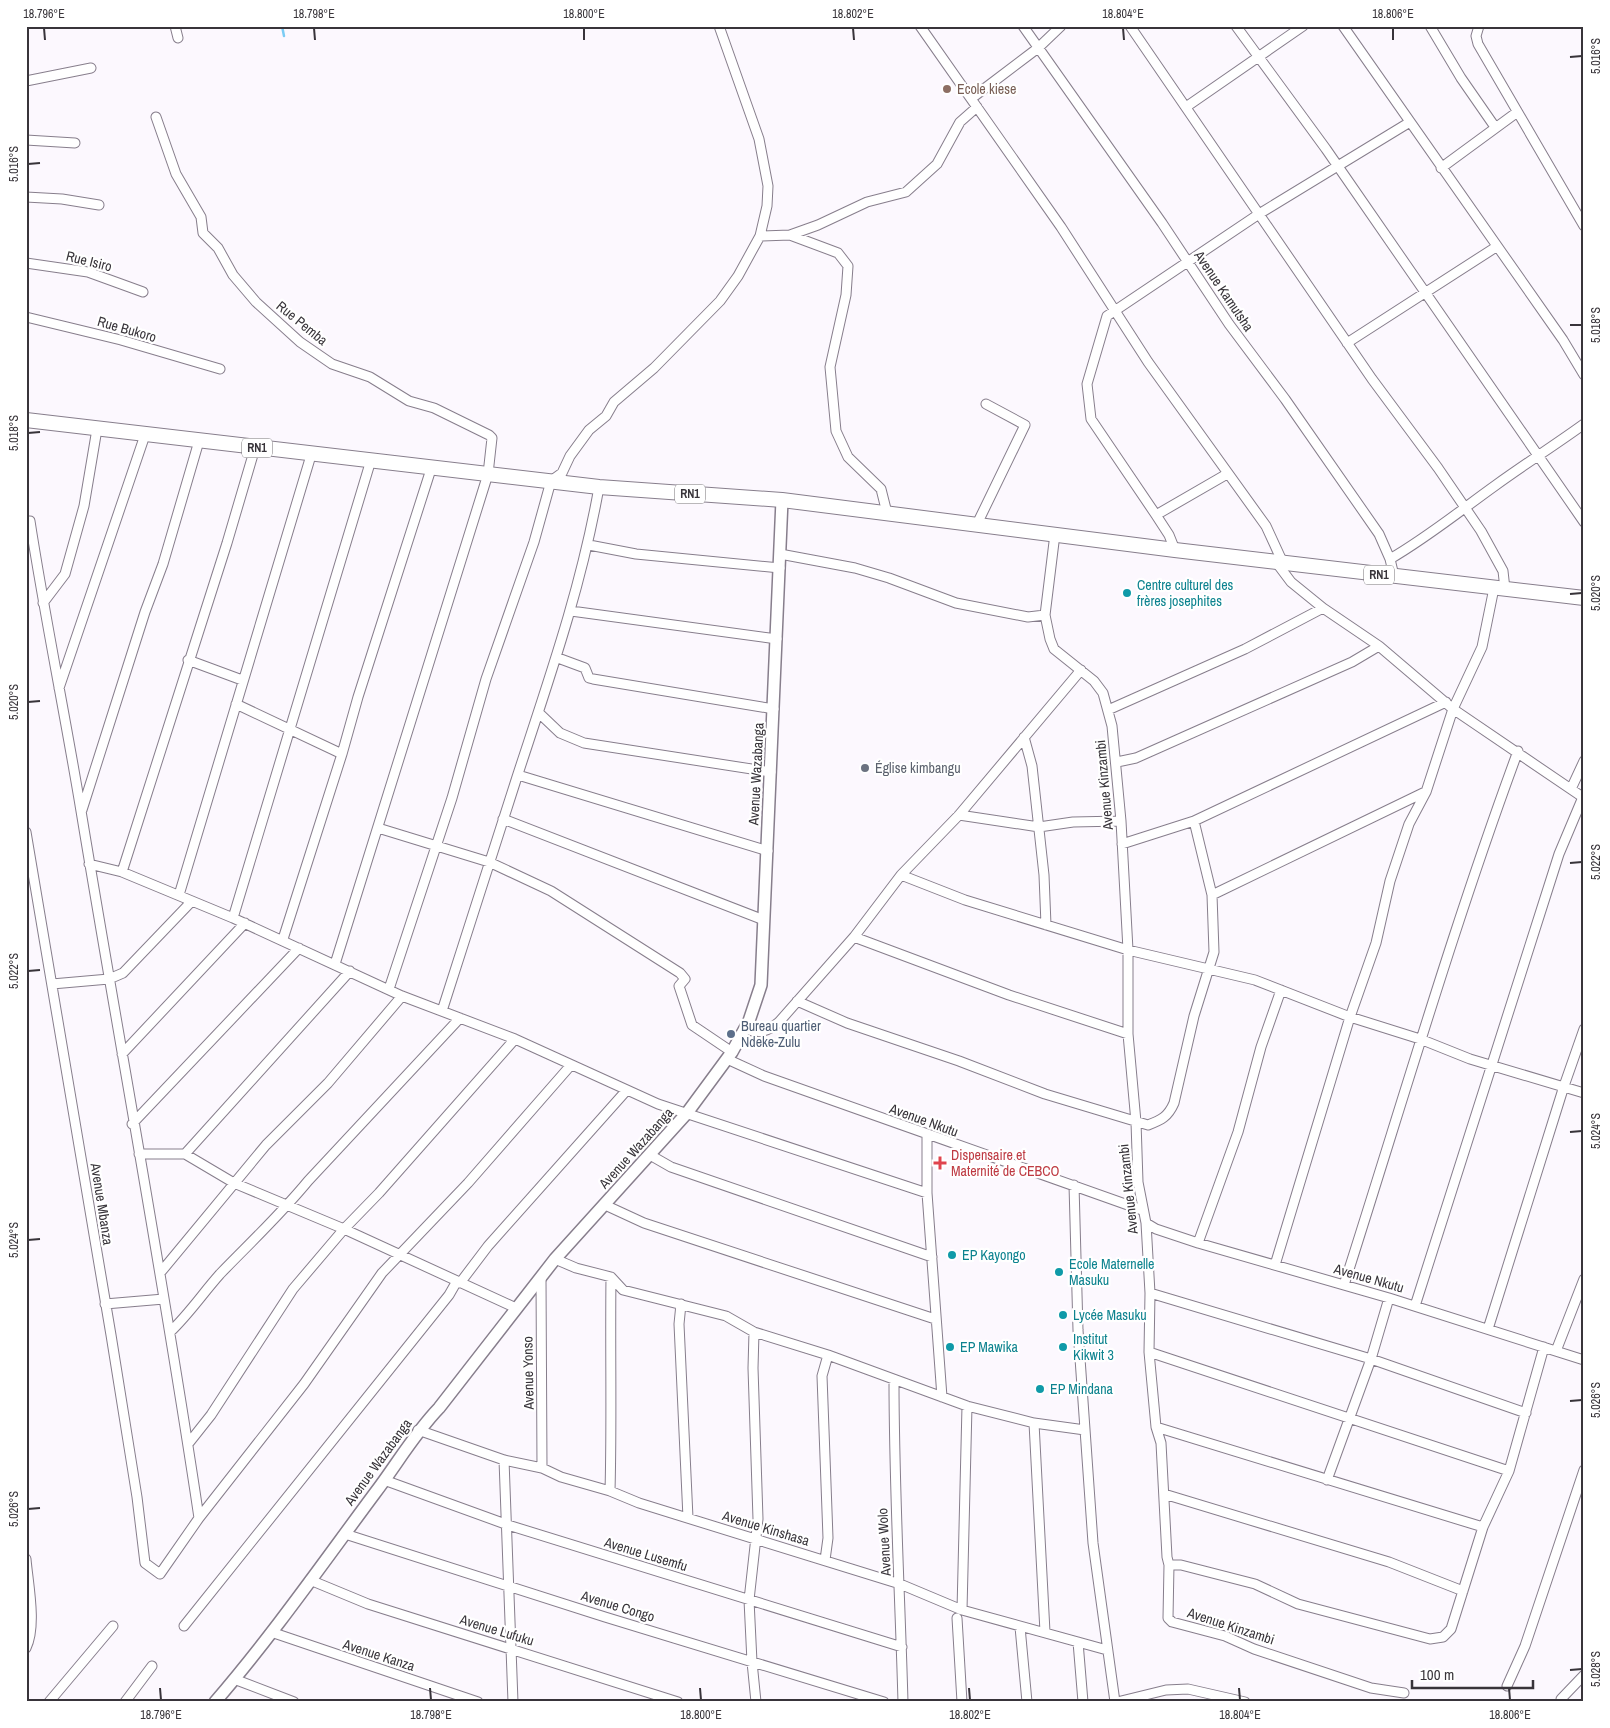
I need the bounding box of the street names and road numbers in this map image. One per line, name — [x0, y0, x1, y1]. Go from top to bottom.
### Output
street label: Avenue Kamutsha — [1190, 246, 1258, 335]
street label: Rue Isiro — [64, 247, 114, 275]
street label: Rue Pemba — [273, 297, 332, 349]
street label: Rue Bukoro — [95, 312, 159, 346]
road number: RN1 — [242, 438, 272, 458]
road number: RN1 — [675, 484, 705, 504]
road number: RN1 — [1364, 566, 1394, 584]
street label: Avenue Wazabanga — [744, 722, 768, 827]
street label: Avenue Kinzambi — [1091, 739, 1117, 832]
street label: Avenue Nkutu — [886, 1099, 961, 1141]
street label: Avenue Wazabanga — [594, 1103, 677, 1193]
street label: Avenue Kinzambi — [1114, 1143, 1142, 1236]
street label: Avenue Mbanza — [86, 1161, 117, 1247]
street label: Avenue Nkutu — [1331, 1259, 1406, 1297]
street label: Avenue Yonso — [518, 1336, 538, 1411]
street label: Avenue Wazabanga — [340, 1415, 416, 1510]
street label: Avenue Kinshasa — [719, 1506, 812, 1550]
street label: Avenue Wolo — [873, 1508, 895, 1577]
street label: Avenue Lusemfu — [601, 1533, 690, 1575]
street label: Avenue Congo — [578, 1586, 657, 1626]
street label: Avenue Kinzambi — [1184, 1603, 1277, 1649]
street label: Avenue Lufuku — [457, 1610, 536, 1650]
street label: Avenue Kanza — [340, 1635, 418, 1675]

